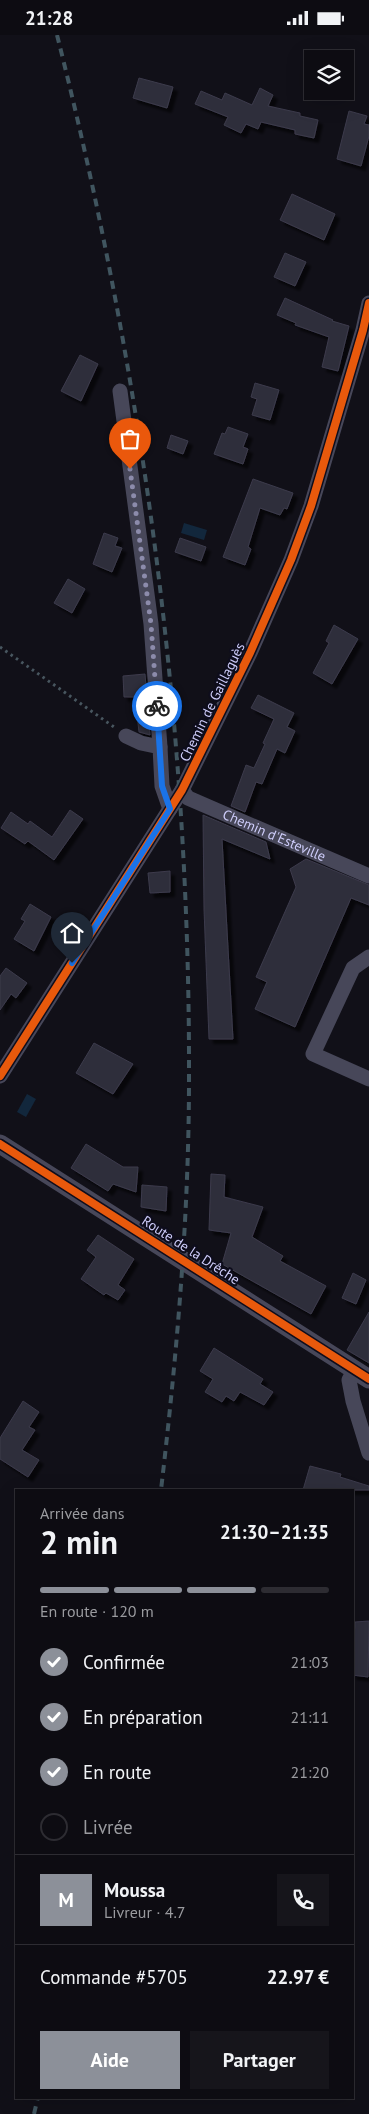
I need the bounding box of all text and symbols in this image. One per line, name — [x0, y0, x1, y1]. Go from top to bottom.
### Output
text: 21:28 — [25, 6, 73, 30]
map controls — [304, 50, 354, 100]
button: layers — [304, 50, 354, 100]
pin — [109, 418, 151, 469]
icon: bag — [116, 425, 144, 453]
street label: Chemin de Gaillaguès — [175, 639, 249, 764]
courier — [132, 681, 182, 731]
icon: bike — [143, 692, 171, 720]
street label: Chemin d'Esteville — [220, 805, 329, 865]
pin — [51, 912, 93, 963]
icon: home — [58, 919, 86, 947]
street label: Route de la Drêche — [139, 1212, 243, 1288]
text: Arrivée dans — [40, 1503, 124, 1523]
text: 21:30–21:35 — [220, 1520, 329, 1544]
text: 2 min — [40, 1521, 118, 1563]
text: En route · 120 m — [40, 1601, 154, 1621]
icon: check — [40, 1648, 68, 1676]
text: Confirmée — [83, 1650, 165, 1674]
text: 21:03 — [291, 1652, 329, 1672]
icon: check — [40, 1703, 68, 1731]
text: En préparation — [83, 1705, 203, 1729]
text: 21:11 — [291, 1707, 329, 1727]
icon: check — [40, 1758, 68, 1786]
text: En route — [83, 1760, 151, 1784]
text: 21:20 — [291, 1762, 329, 1782]
text: Livrée — [83, 1815, 133, 1839]
button: phone — [277, 1874, 329, 1926]
text: Moussa — [104, 1878, 165, 1902]
text: M — [58, 1888, 74, 1912]
text: Livreur · 4.7 — [104, 1902, 186, 1922]
text: Commande #5705 — [40, 1965, 188, 1989]
text: 22.97 € — [267, 1965, 329, 1989]
button: Aide — [40, 2031, 180, 2089]
button: Partager — [190, 2031, 329, 2089]

